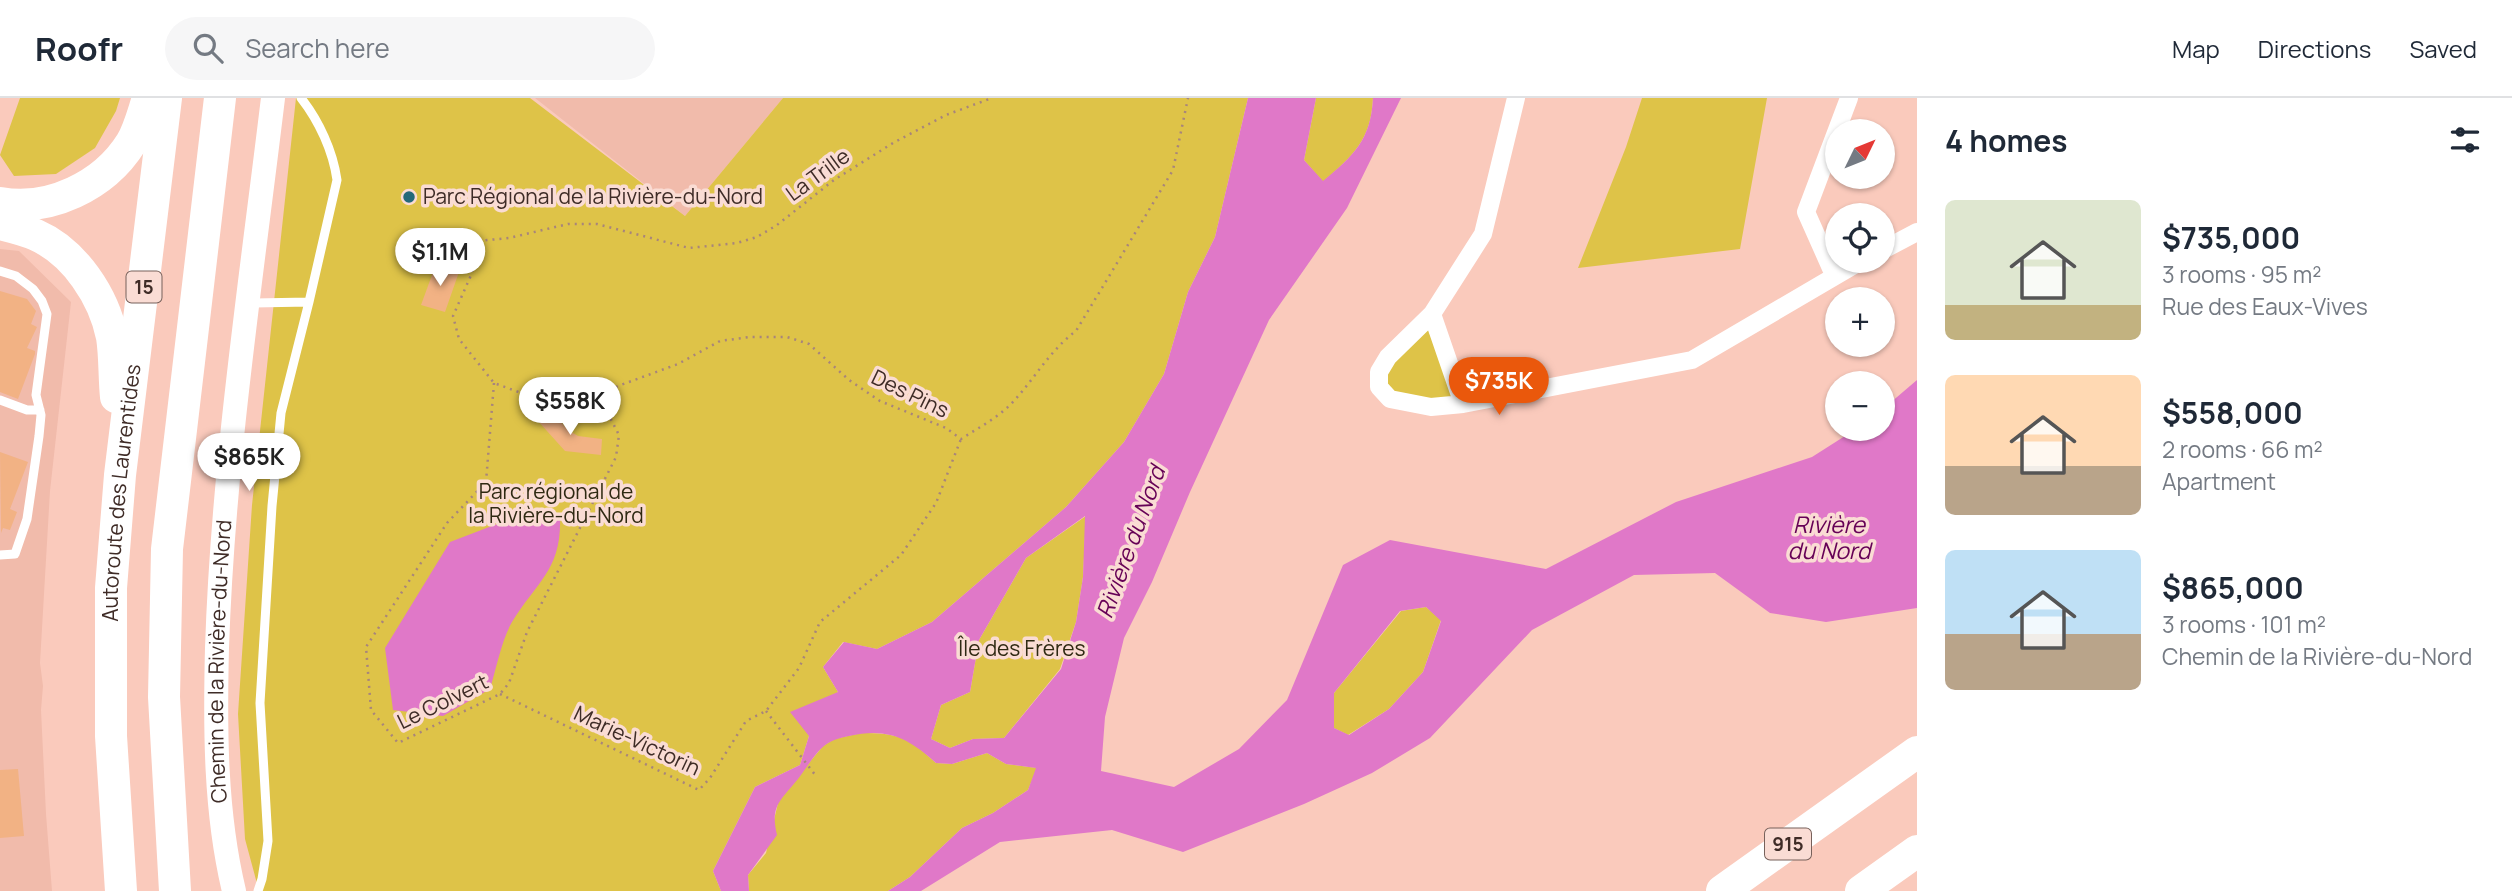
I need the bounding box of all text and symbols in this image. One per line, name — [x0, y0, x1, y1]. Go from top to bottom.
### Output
search box — [165, 17, 655, 80]
text: Roofr — [35, 26, 123, 71]
icon: search — [189, 29, 227, 67]
text: Search here — [245, 30, 390, 66]
text: Map — [2172, 32, 2220, 65]
text: Directions — [2258, 32, 2371, 65]
text: Saved — [2409, 32, 2477, 65]
north arrow — [1825, 119, 1895, 189]
map controls — [1825, 119, 1895, 441]
text: 4 homes — [1945, 120, 2068, 161]
icon: filters — [2446, 121, 2484, 159]
street label: La Trille — [780, 142, 855, 207]
place label: Parc Régional de la Rivière-du-Nord — [423, 182, 763, 210]
marker: Parc Régional de la Rivière-du-Nord — [401, 189, 417, 205]
button: locate — [1825, 203, 1895, 273]
text: $735,000 — [2162, 217, 2300, 258]
pin: $1.1M — [391, 228, 489, 288]
icon: home — [2001, 228, 2085, 312]
text: $1.1M — [411, 235, 469, 267]
text: 3 rooms · 95 m² — [2162, 258, 2321, 290]
road number: 15 — [127, 272, 162, 302]
button: + — [1825, 287, 1895, 357]
text: Rue des Eaux-Vives — [2162, 290, 2368, 322]
pin: $735K — [1450, 358, 1548, 417]
street label: Autoroute des Laurentides — [96, 362, 146, 622]
street label: Des Pins — [867, 362, 954, 424]
text: $735K — [1465, 364, 1533, 396]
button: − — [1825, 371, 1895, 441]
pin: $558K — [521, 378, 619, 437]
text: $558K — [535, 384, 605, 416]
text: $558,000 — [2162, 392, 2303, 433]
icon: home — [2001, 403, 2085, 487]
text: 2 rooms · 66 m² — [2162, 433, 2323, 465]
pin: $865K — [200, 434, 298, 493]
text: $865K — [213, 440, 285, 472]
water label: Rivière du Nord — [1088, 458, 1174, 622]
text: Apartment — [2162, 465, 2276, 497]
park label: Parc régional de la Rivière-du-Nord — [468, 477, 644, 529]
water label: Rivière du Nord — [1788, 508, 1874, 566]
street label: Chemin de la Rivière-du-Nord — [201, 519, 237, 804]
text: $865,000 — [2162, 567, 2304, 608]
icon: home — [2001, 578, 2085, 662]
text: 3 rooms · 101 m² — [2162, 608, 2326, 640]
park label: Île des Frères — [957, 634, 1086, 662]
text: Chemin de la Rivière-du-Nord — [2162, 640, 2472, 672]
street label: Le Colvert — [392, 667, 493, 735]
street label: Marie-Victorin — [570, 699, 705, 782]
road number: 915 — [1765, 828, 1811, 860]

